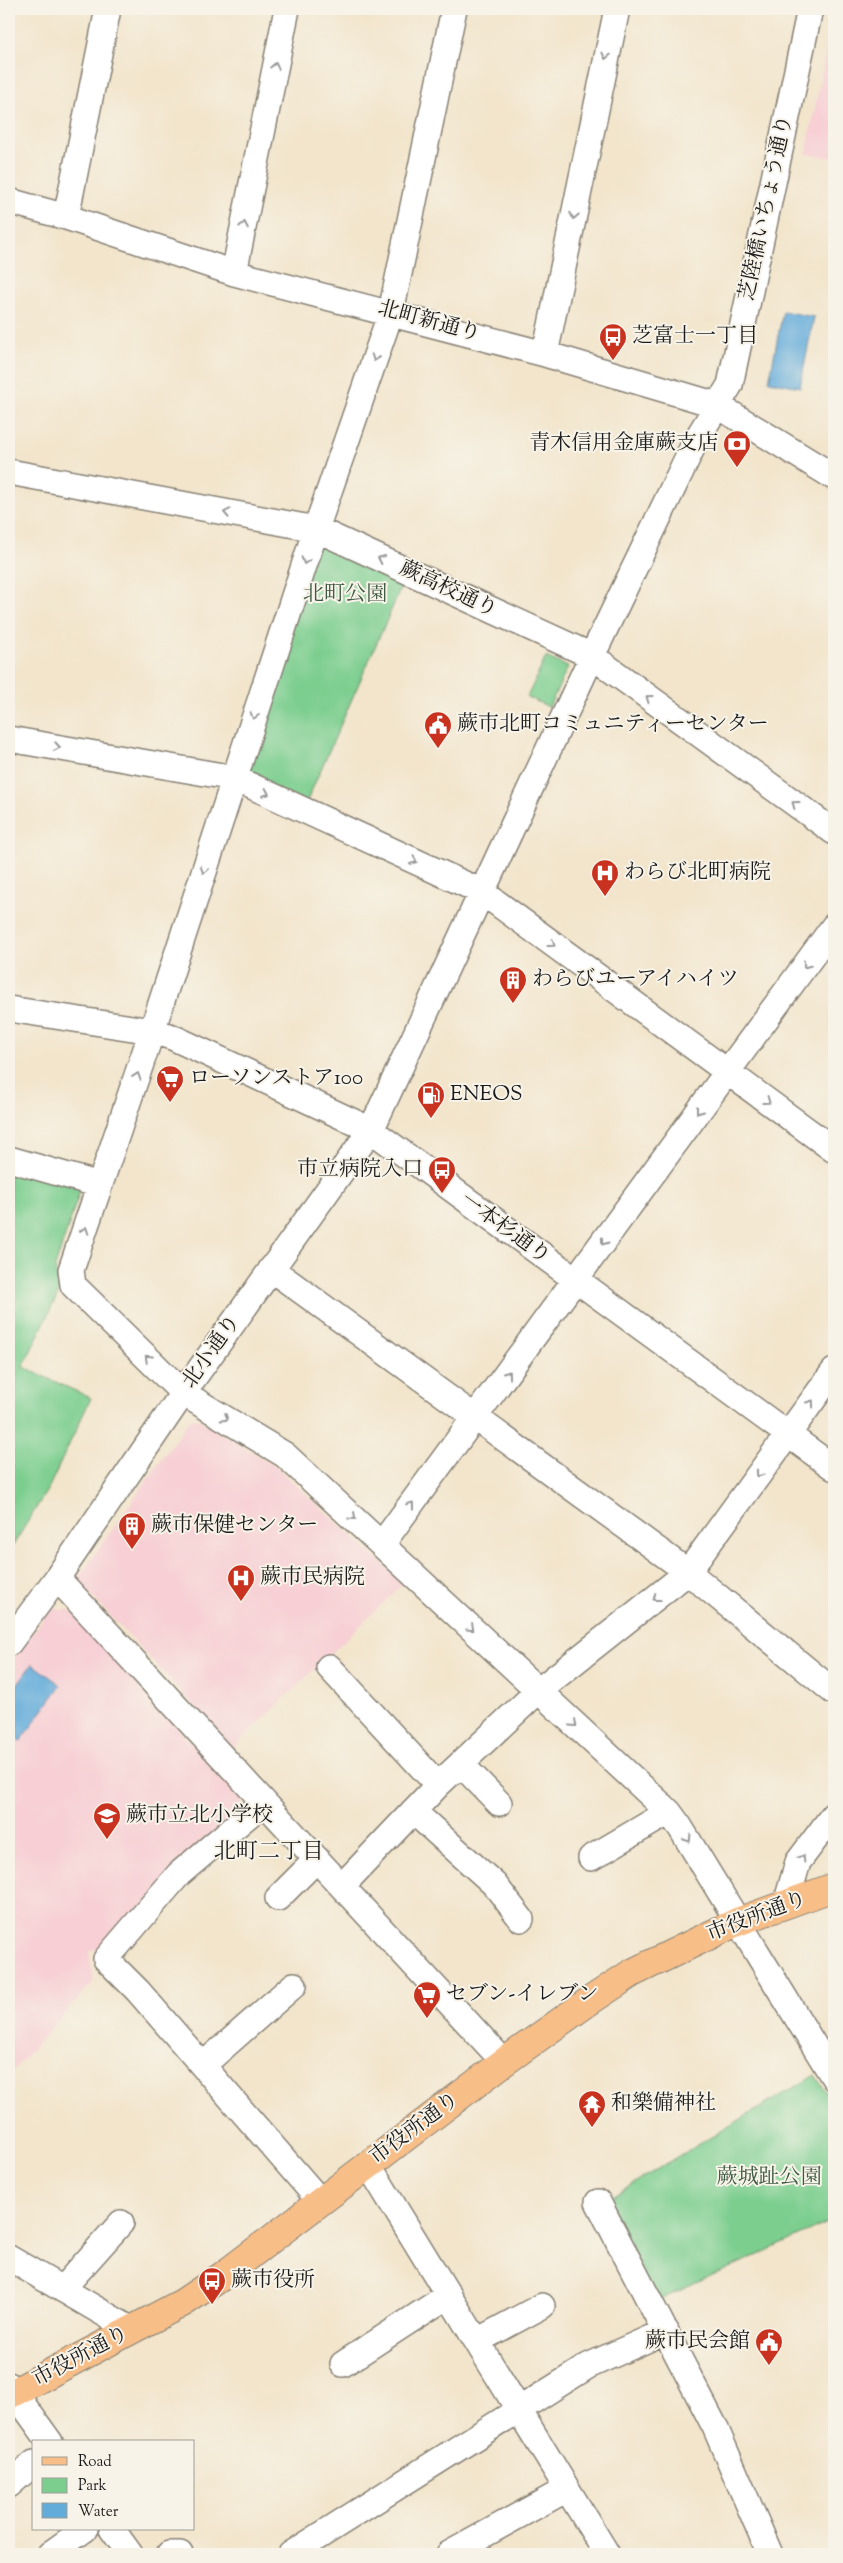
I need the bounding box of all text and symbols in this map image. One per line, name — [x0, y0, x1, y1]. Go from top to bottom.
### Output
one-way arrow — [602, 52, 612, 61]
one-way arrow — [269, 61, 280, 70]
street label: 芝陸橋いちょう通り — [733, 112, 801, 304]
one-way arrow — [569, 211, 579, 220]
one-way arrow — [238, 221, 248, 230]
street label: 北町新通り — [374, 294, 484, 350]
bus stop icon: 芝富士一丁目 — [598, 322, 628, 361]
place label: 芝富士一丁目 — [632, 322, 758, 352]
one-way arrow — [371, 353, 381, 362]
place label: 青木信用金庫蕨支店 — [529, 429, 718, 459]
bank icon: 青木信用金庫蕨支店 — [722, 429, 752, 468]
one-way arrow — [223, 508, 231, 518]
street label: 蕨高校通り — [394, 554, 502, 626]
one-way arrow — [377, 555, 386, 566]
one-way arrow — [301, 557, 311, 565]
park label: 北町公園 — [303, 580, 387, 610]
one-way arrow — [645, 695, 655, 704]
public building icon: 蕨市北町コミュニティーセンター — [423, 710, 453, 749]
place label: 蕨市北町コミュニティーセンター — [457, 710, 769, 740]
one-way arrow — [250, 711, 260, 719]
one-way arrow — [52, 742, 61, 752]
one-way arrow — [261, 786, 270, 797]
one-way arrow — [792, 801, 801, 809]
one-way arrow — [408, 854, 417, 864]
hospital icon: わらび北町病院 — [590, 858, 620, 897]
place label: わらび北町病院 — [624, 858, 771, 888]
one-way arrow — [200, 865, 210, 874]
one-way arrow — [546, 938, 555, 946]
one-way arrow — [802, 960, 812, 969]
building icon: わらびユーアイハイツ — [498, 965, 528, 1004]
place label: わらびユーアイハイツ — [532, 965, 739, 995]
supermarket icon: ローソンストア100 — [155, 1064, 185, 1103]
place label: ローソンストア100 — [189, 1064, 363, 1094]
one-way arrow — [131, 1072, 141, 1081]
fuel station icon: ENEOS — [416, 1080, 446, 1119]
place label: ENEOS — [450, 1080, 523, 1110]
one-way arrow — [761, 1095, 770, 1103]
one-way arrow — [696, 1105, 705, 1115]
place label: 市立病院入口 — [297, 1155, 423, 1185]
bus stop icon: 市立病院入口 — [427, 1155, 457, 1194]
street label: 一本杉通り — [454, 1186, 556, 1272]
one-way arrow — [79, 1226, 89, 1235]
one-way arrow — [601, 1236, 609, 1245]
street label: 北小通り — [176, 1309, 248, 1395]
one-way arrow — [145, 1355, 154, 1364]
one-way arrow — [502, 1370, 511, 1380]
one-way arrow — [805, 1399, 814, 1408]
one-way arrow — [219, 1412, 228, 1421]
one-way arrow — [756, 1468, 765, 1478]
one-way arrow — [405, 1501, 414, 1511]
building icon: 蕨市保健センター — [117, 1511, 147, 1550]
place label: 蕨市保健センター — [151, 1511, 318, 1541]
one-way arrow — [347, 1511, 356, 1520]
hospital icon: 蕨市民病院 — [226, 1563, 256, 1602]
place label: 蕨市民病院 — [260, 1563, 365, 1593]
one-way arrow — [653, 1592, 662, 1600]
one-way arrow — [466, 1622, 475, 1631]
one-way arrow — [569, 1718, 578, 1727]
school or university icon: 蕨市立北小学校 — [92, 1801, 122, 1840]
place label: 蕨市立北小学校 — [126, 1801, 273, 1831]
one-way arrow — [681, 1834, 691, 1843]
district label: 北町二丁目 — [214, 1837, 324, 1869]
one-way arrow — [795, 1854, 805, 1863]
street label: 市役所通り — [703, 1884, 811, 1950]
supermarket icon: セブン-イレブン — [412, 1980, 442, 2019]
place label: セブン-イレブン — [446, 1980, 598, 2010]
street label: 市役所通り — [364, 2085, 466, 2173]
temple icon: 和樂備神社 — [577, 2089, 607, 2128]
place label: 和樂備神社 — [611, 2089, 716, 2119]
park label: 蕨城趾公園 — [717, 2163, 822, 2193]
bus stop icon: 蕨市役所 — [197, 2266, 227, 2305]
place label: 蕨市役所 — [231, 2266, 315, 2296]
street label: 市役所通り — [28, 2319, 134, 2395]
place label: 蕨市民会館 — [645, 2327, 750, 2357]
public building icon: 蕨市民会館 — [754, 2327, 784, 2366]
legend — [32, 2440, 195, 2530]
text: Road — [78, 2452, 112, 2473]
text: Park — [78, 2476, 107, 2497]
text: Water — [78, 2502, 119, 2523]

